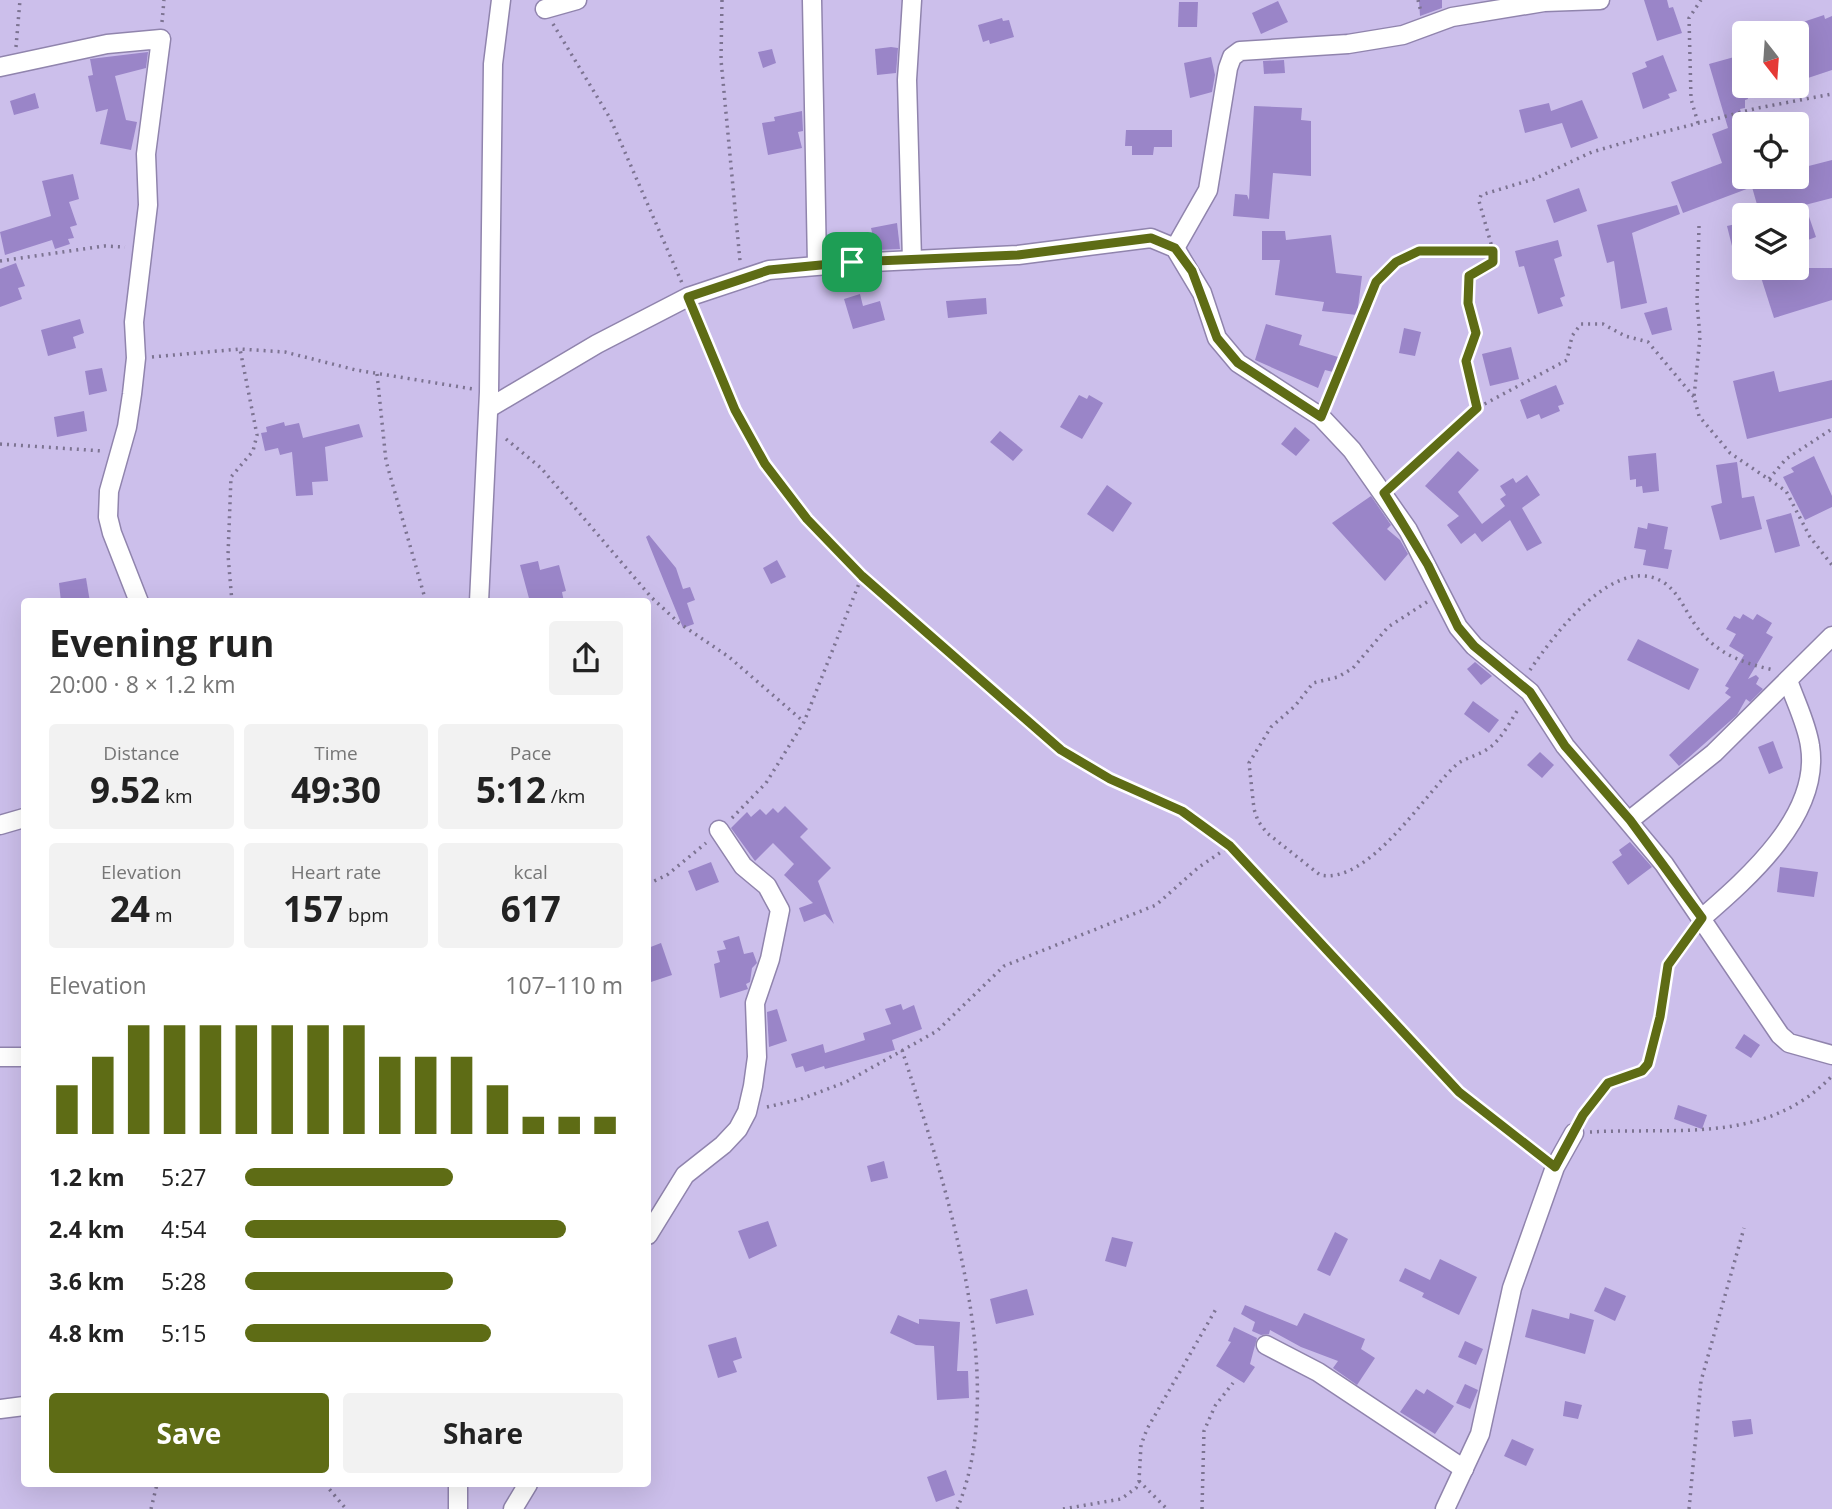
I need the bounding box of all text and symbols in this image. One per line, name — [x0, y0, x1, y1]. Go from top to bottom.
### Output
north arrow — [1732, 21, 1810, 98]
map controls — [1732, 21, 1809, 280]
button: locate — [1732, 112, 1809, 189]
button: layers — [1732, 203, 1809, 280]
pin — [822, 232, 882, 292]
icon: arrive — [833, 243, 871, 281]
text: Evening run — [49, 616, 274, 668]
button: share — [549, 621, 623, 695]
text: 20:00 · 8 × 1.2 km — [49, 668, 236, 700]
text: Distance — [103, 740, 180, 766]
text: Time — [314, 740, 358, 766]
text: Pace — [510, 740, 552, 766]
text: 9.52 — [90, 766, 160, 813]
text: 49:30 — [291, 766, 381, 813]
text: 5:12 — [476, 766, 546, 813]
text: km — [160, 783, 193, 809]
text: /km — [546, 783, 585, 809]
text: Elevation — [101, 859, 182, 885]
text: Heart rate — [291, 859, 381, 885]
text: kcal — [513, 859, 548, 885]
text: 24 — [110, 885, 150, 932]
text: 157 — [283, 885, 343, 932]
text: 617 — [501, 885, 561, 932]
text: m — [150, 902, 173, 928]
text: bpm — [343, 902, 389, 928]
text: Elevation — [49, 969, 147, 1001]
text: 107–110 m — [505, 969, 623, 1001]
text: 1.2 km — [49, 1161, 125, 1193]
text: 5:27 — [161, 1161, 207, 1193]
text: 2.4 km — [49, 1213, 125, 1245]
text: 4:54 — [161, 1213, 207, 1245]
text: 3.6 km — [49, 1265, 125, 1297]
text: 5:28 — [161, 1265, 207, 1297]
text: 4.8 km — [49, 1317, 125, 1349]
text: 5:15 — [161, 1317, 207, 1349]
button: Save — [49, 1393, 329, 1473]
button: Share — [343, 1393, 623, 1473]

